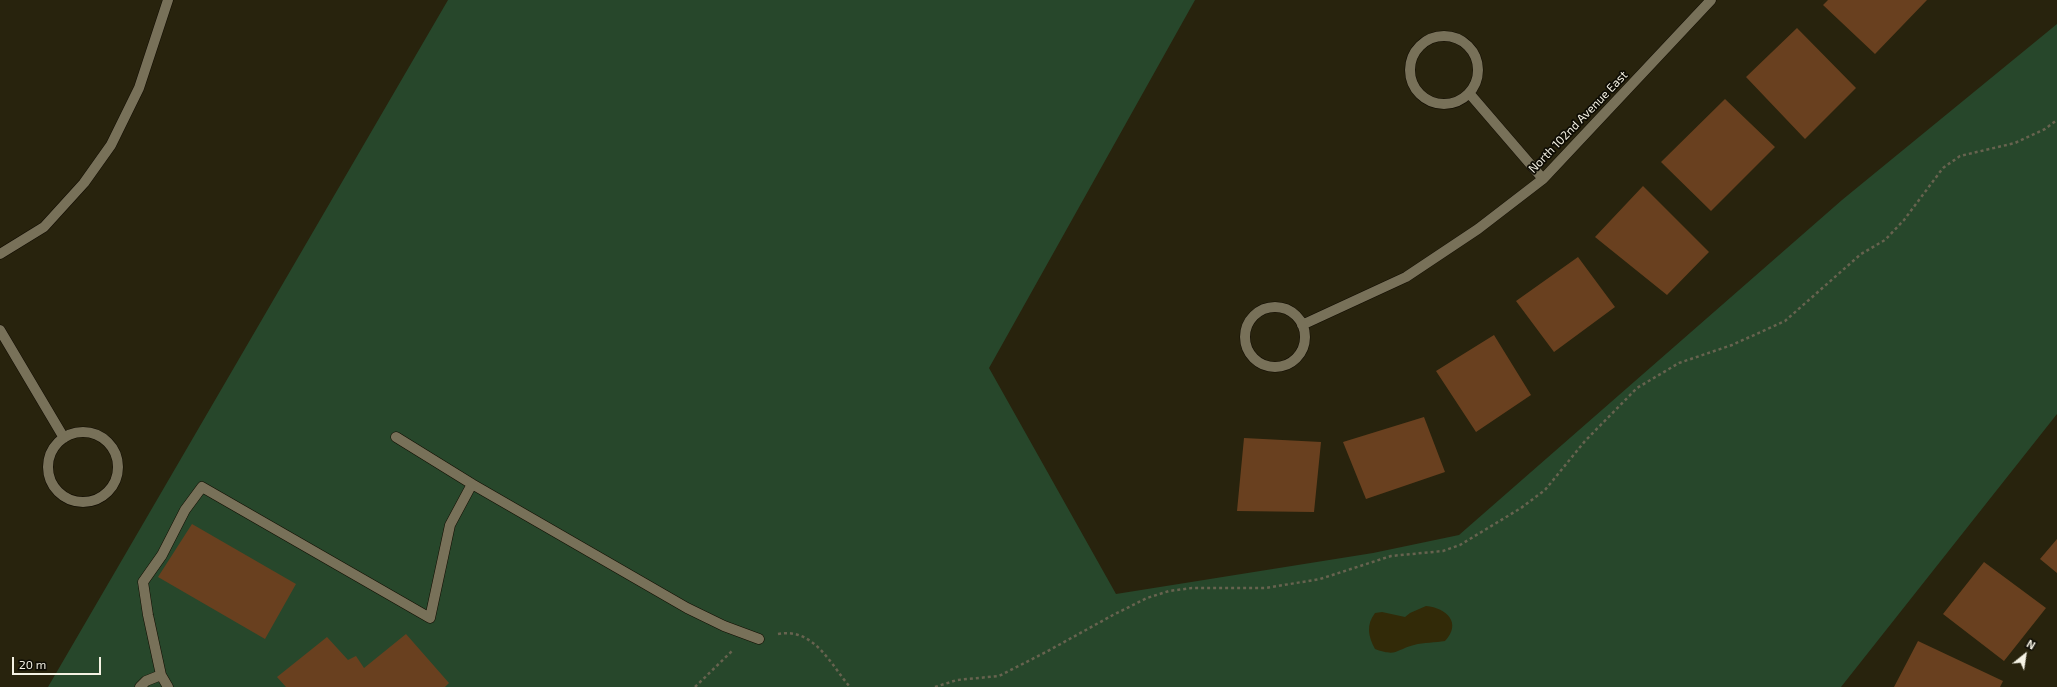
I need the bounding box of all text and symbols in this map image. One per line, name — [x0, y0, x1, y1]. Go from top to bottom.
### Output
street label: North 102nd Avenue East — [1525, 68, 1631, 176]
north arrow — [2005, 635, 2045, 675]
text: N — [2025, 637, 2038, 652]
scale bar — [14, 649, 103, 675]
text: 20 m — [19, 657, 46, 671]

